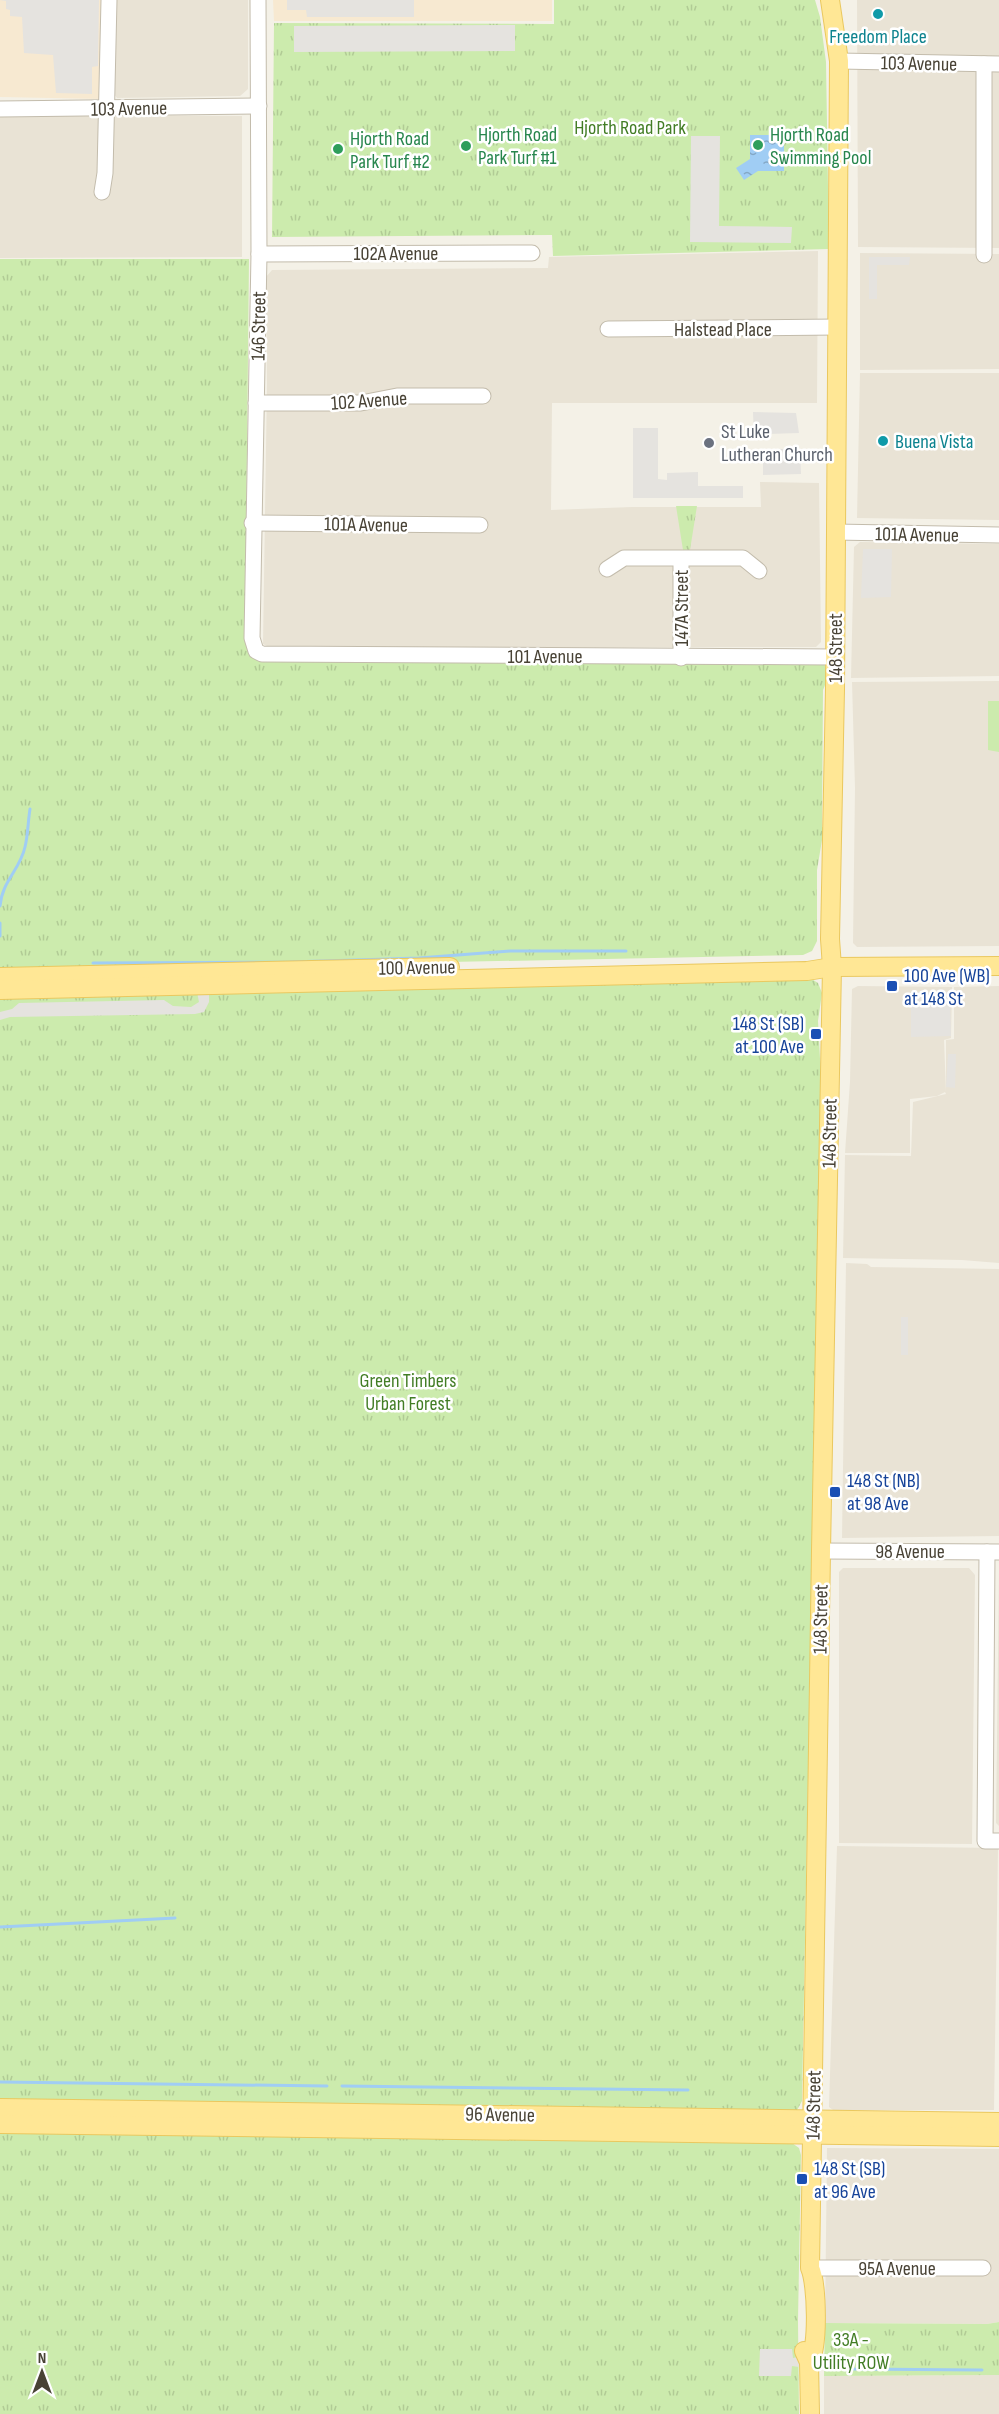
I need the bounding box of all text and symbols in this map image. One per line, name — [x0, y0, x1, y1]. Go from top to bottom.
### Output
marker: Freedom Place — [871, 7, 885, 21]
place label: Freedom Place — [829, 25, 927, 49]
street label: 103 Avenue — [881, 51, 957, 77]
street label: 103 Avenue — [91, 96, 167, 122]
park label: Hjorth Road Park — [574, 116, 686, 140]
place label: Hjorth Road Park Turf #1 — [478, 123, 557, 170]
place label: Hjorth Road Swimming Pool — [770, 123, 871, 170]
place label: Hjorth Road Park Turf #2 — [350, 127, 430, 174]
marker: Hjorth Road Swimming Pool — [751, 138, 765, 152]
marker: Hjorth Road Park Turf #1 — [459, 139, 473, 153]
marker: Hjorth Road Park Turf #2 — [331, 142, 345, 156]
street label: 102A Avenue — [354, 242, 438, 266]
street label: 146 Street — [246, 291, 272, 361]
street label: Halstead Place — [674, 318, 772, 342]
street label: 102 Avenue — [330, 386, 408, 416]
place label: St Luke Lutheran Church — [721, 420, 833, 467]
place label: Buena Vista — [895, 430, 973, 454]
marker: Buena Vista — [876, 434, 890, 448]
marker: St Luke Lutheran Church — [702, 436, 716, 450]
street label: 101A Avenue — [324, 512, 408, 538]
street label: 101A Avenue — [875, 522, 959, 548]
street label: 147A Street — [670, 570, 694, 646]
street label: 148 Street — [824, 613, 848, 683]
street label: 101 Avenue — [508, 645, 583, 669]
street label: 100 Avenue — [378, 955, 456, 981]
place label: 100 Ave (WB) at 148 St — [904, 964, 990, 1011]
marker: 100 Ave (WB) at 148 St — [885, 979, 899, 993]
place label: 148 St (SB) at 100 Ave — [733, 1012, 804, 1059]
marker: 148 St (SB) at 100 Ave — [809, 1027, 823, 1041]
street label: 148 Street — [817, 1098, 843, 1168]
park label: Green Timbers Urban Forest — [360, 1369, 456, 1416]
place label: 148 St (NB) at 98 Ave — [847, 1469, 920, 1516]
marker: 148 St (NB) at 98 Ave — [828, 1485, 842, 1499]
street label: 98 Avenue — [875, 1540, 945, 1564]
street label: 148 Street — [808, 1584, 834, 1654]
street label: 148 Street — [801, 2070, 827, 2140]
street label: 96 Avenue — [465, 2102, 535, 2128]
place label: 148 St (SB) at 96 Ave — [814, 2157, 885, 2204]
marker: 148 St (SB) at 96 Ave — [795, 2172, 809, 2186]
street label: 95A Avenue — [858, 2257, 936, 2281]
park label: 33A - Utility ROW — [813, 2328, 889, 2375]
north arrow — [12, 2342, 72, 2402]
text: N — [38, 2349, 46, 2368]

